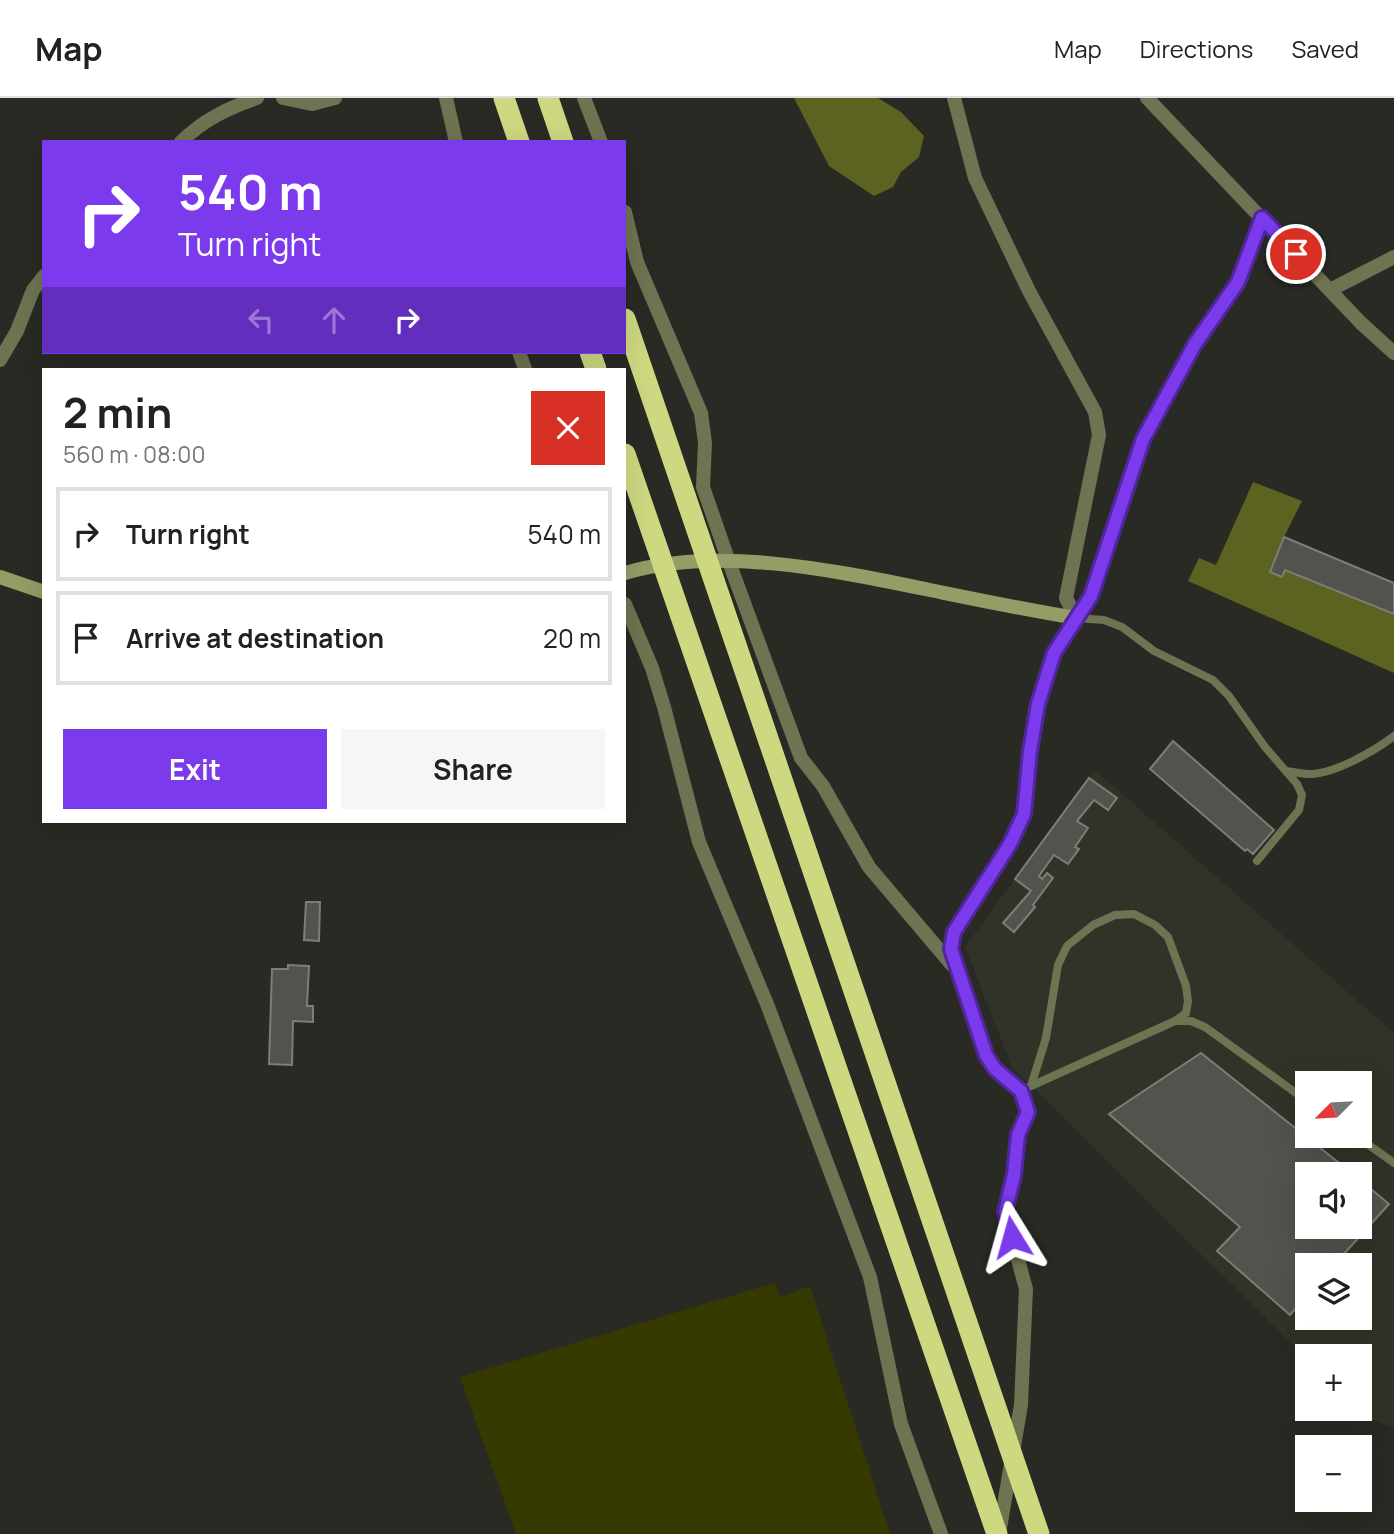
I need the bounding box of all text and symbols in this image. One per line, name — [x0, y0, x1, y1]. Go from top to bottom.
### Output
text: Map — [35, 26, 103, 71]
text: Map — [1054, 32, 1102, 65]
text: Directions — [1140, 32, 1253, 65]
text: Saved — [1291, 32, 1359, 65]
text: 540 m — [178, 158, 323, 225]
icon: right — [63, 168, 154, 259]
text: Turn right — [178, 222, 321, 266]
pin — [1266, 224, 1326, 284]
icon: arrive — [1277, 235, 1315, 273]
icon: left — [242, 301, 280, 339]
icon: ahead — [315, 301, 353, 339]
icon: right — [388, 301, 426, 339]
text: 2 min — [63, 383, 172, 441]
button: close — [531, 391, 605, 465]
text: 560 m · 08:00 — [63, 438, 205, 470]
icon: right — [67, 515, 105, 553]
text: Turn right — [126, 516, 250, 552]
text: 540 m — [528, 516, 601, 552]
icon: arrive — [67, 619, 105, 657]
text: Arrive at destination — [126, 620, 384, 656]
text: 20 m — [543, 620, 601, 656]
button: Exit — [63, 729, 327, 809]
button: Share — [341, 729, 605, 809]
north arrow — [1295, 1071, 1372, 1148]
map controls — [1295, 1071, 1372, 1512]
button: sound — [1295, 1162, 1372, 1239]
position arrow — [975, 1200, 1049, 1274]
button: layers — [1295, 1253, 1372, 1330]
button: + — [1295, 1344, 1372, 1421]
button: − — [1295, 1435, 1372, 1512]

